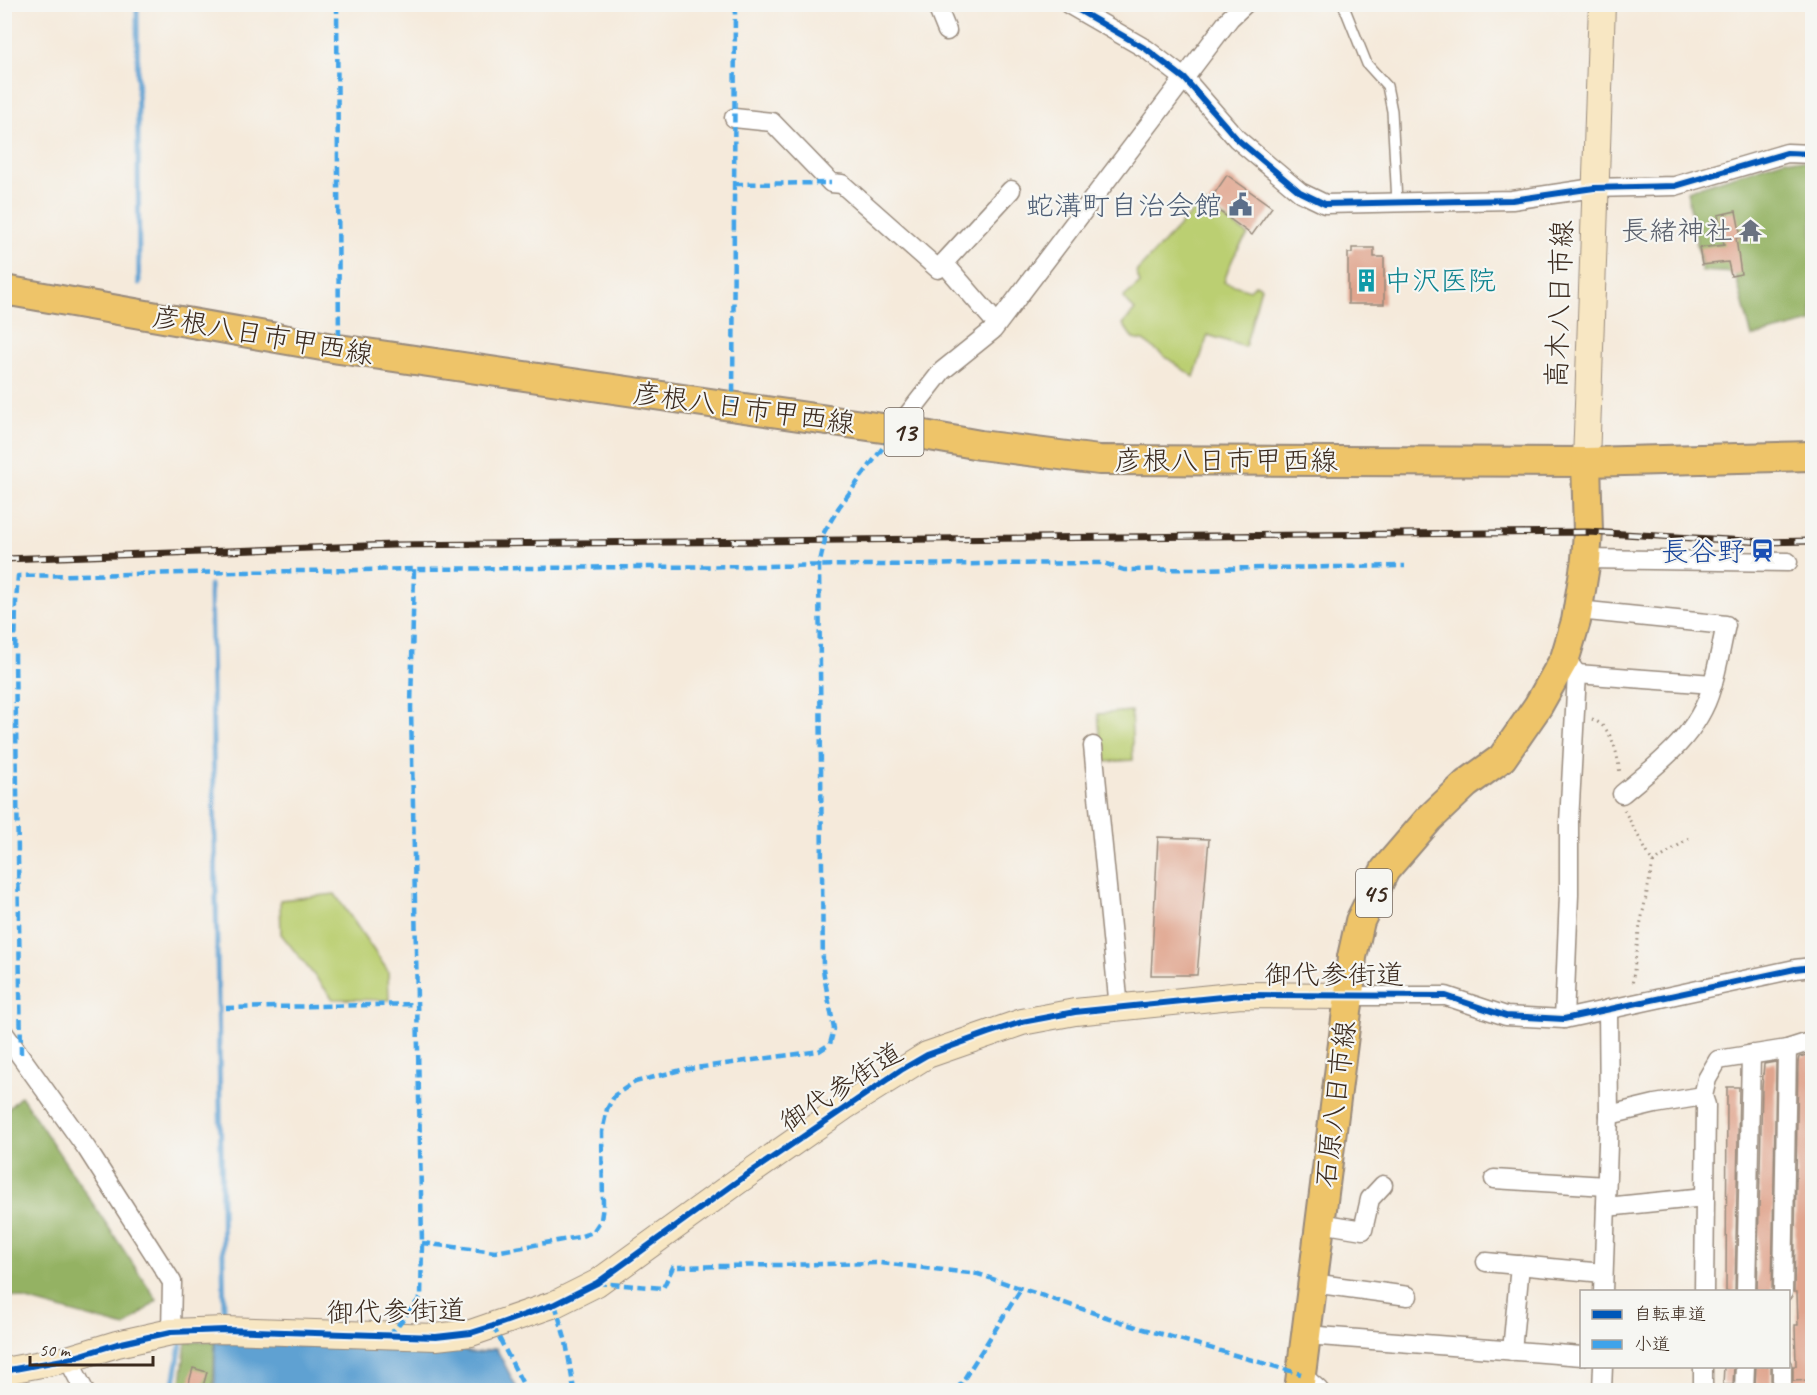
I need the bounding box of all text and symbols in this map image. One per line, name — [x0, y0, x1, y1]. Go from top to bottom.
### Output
place label: 蛇溝町自治会館 — [1026, 188, 1222, 223]
public building icon: 蛇溝町自治会館 — [1227, 192, 1253, 218]
place label: 長緒神社 — [1621, 213, 1733, 248]
temple icon: 長緒神社 — [1738, 217, 1764, 243]
street label: 高木八日市線 — [1539, 219, 1579, 389]
place label: 中沢医院 — [1384, 263, 1496, 298]
building icon: 中沢医院 — [1353, 267, 1379, 293]
street label: 彦根八日市甲西線 — [150, 298, 376, 372]
street label: 彦根八日市甲西線 — [631, 375, 857, 441]
road number: 13 — [884, 408, 924, 456]
street label: 彦根八日市甲西線 — [1114, 443, 1338, 478]
place label: 長谷野 — [1661, 534, 1745, 569]
station icon: 長谷野 — [1750, 538, 1776, 564]
road number: 45 — [1356, 869, 1392, 917]
street label: 御代参街道 — [1264, 957, 1404, 992]
street label: 石原八日市線 — [1307, 1018, 1363, 1190]
street label: 御代参街道 — [773, 1034, 909, 1140]
legend — [1580, 1290, 1790, 1368]
street label: 御代参街道 — [326, 1292, 466, 1330]
text: 自転車道 — [1634, 1303, 1706, 1325]
scale bar — [30, 1329, 153, 1367]
text: 小道 — [1634, 1333, 1670, 1355]
text: 50 m — [39, 1339, 72, 1361]

